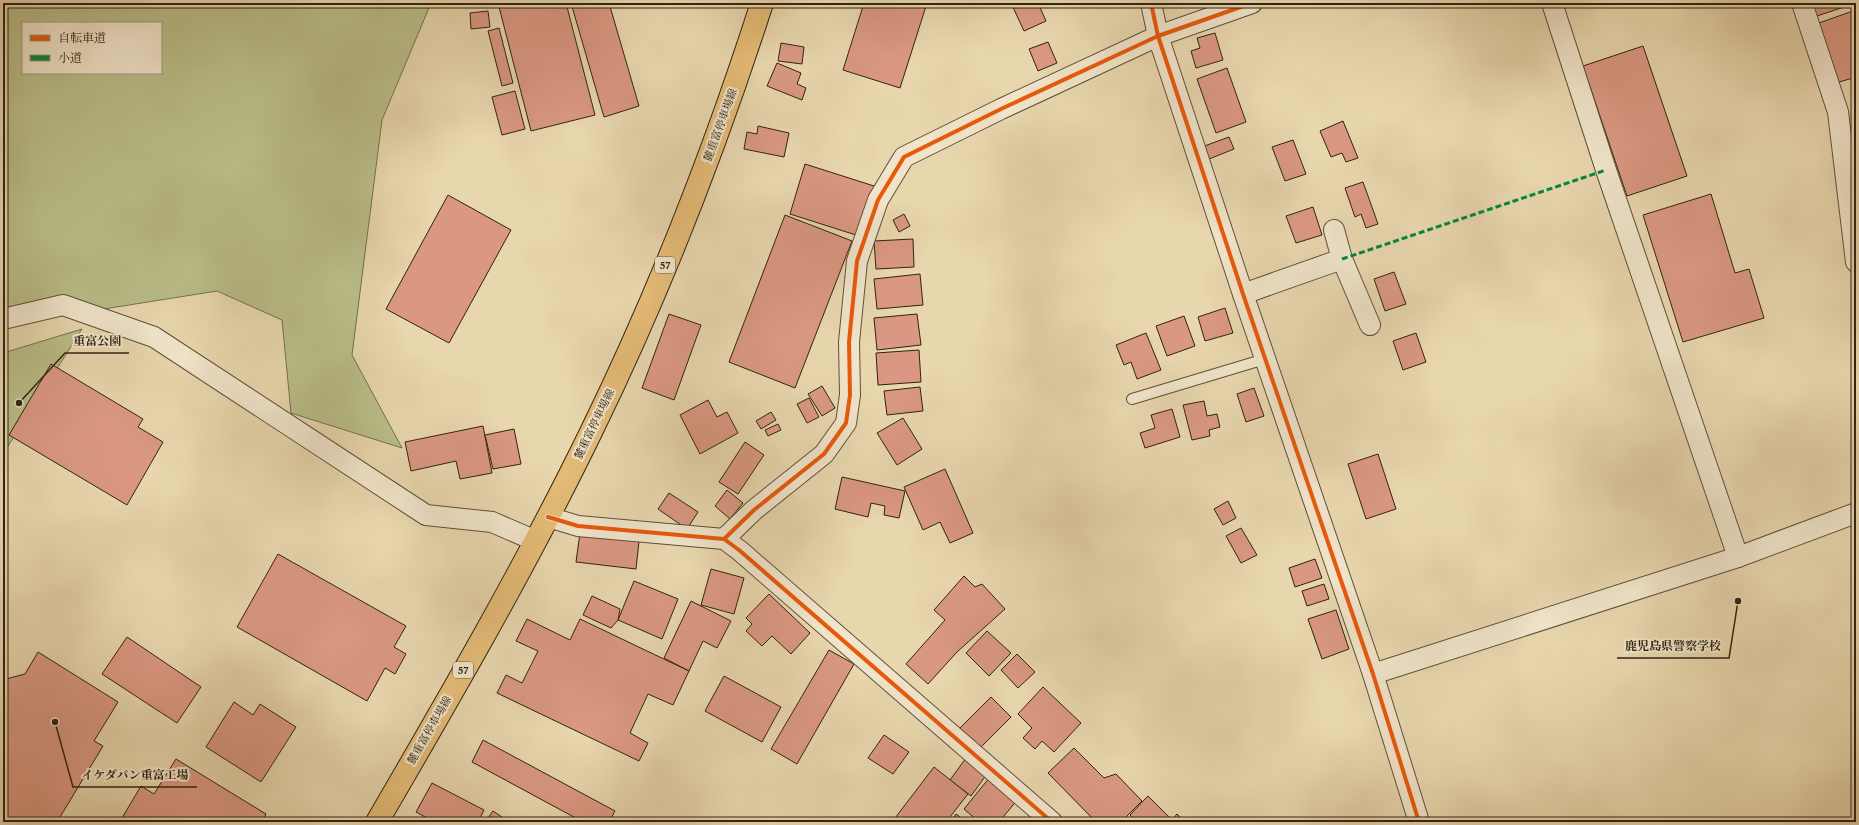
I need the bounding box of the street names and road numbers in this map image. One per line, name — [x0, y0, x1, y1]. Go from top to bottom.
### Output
street label: 麓重富停車場線 — [700, 86, 740, 164]
road number: 57 — [655, 257, 675, 273]
street label: 麓重富停車場線 — [571, 386, 617, 462]
road number: 57 — [453, 662, 473, 678]
street label: 麓重富停車場線 — [404, 693, 454, 767]

